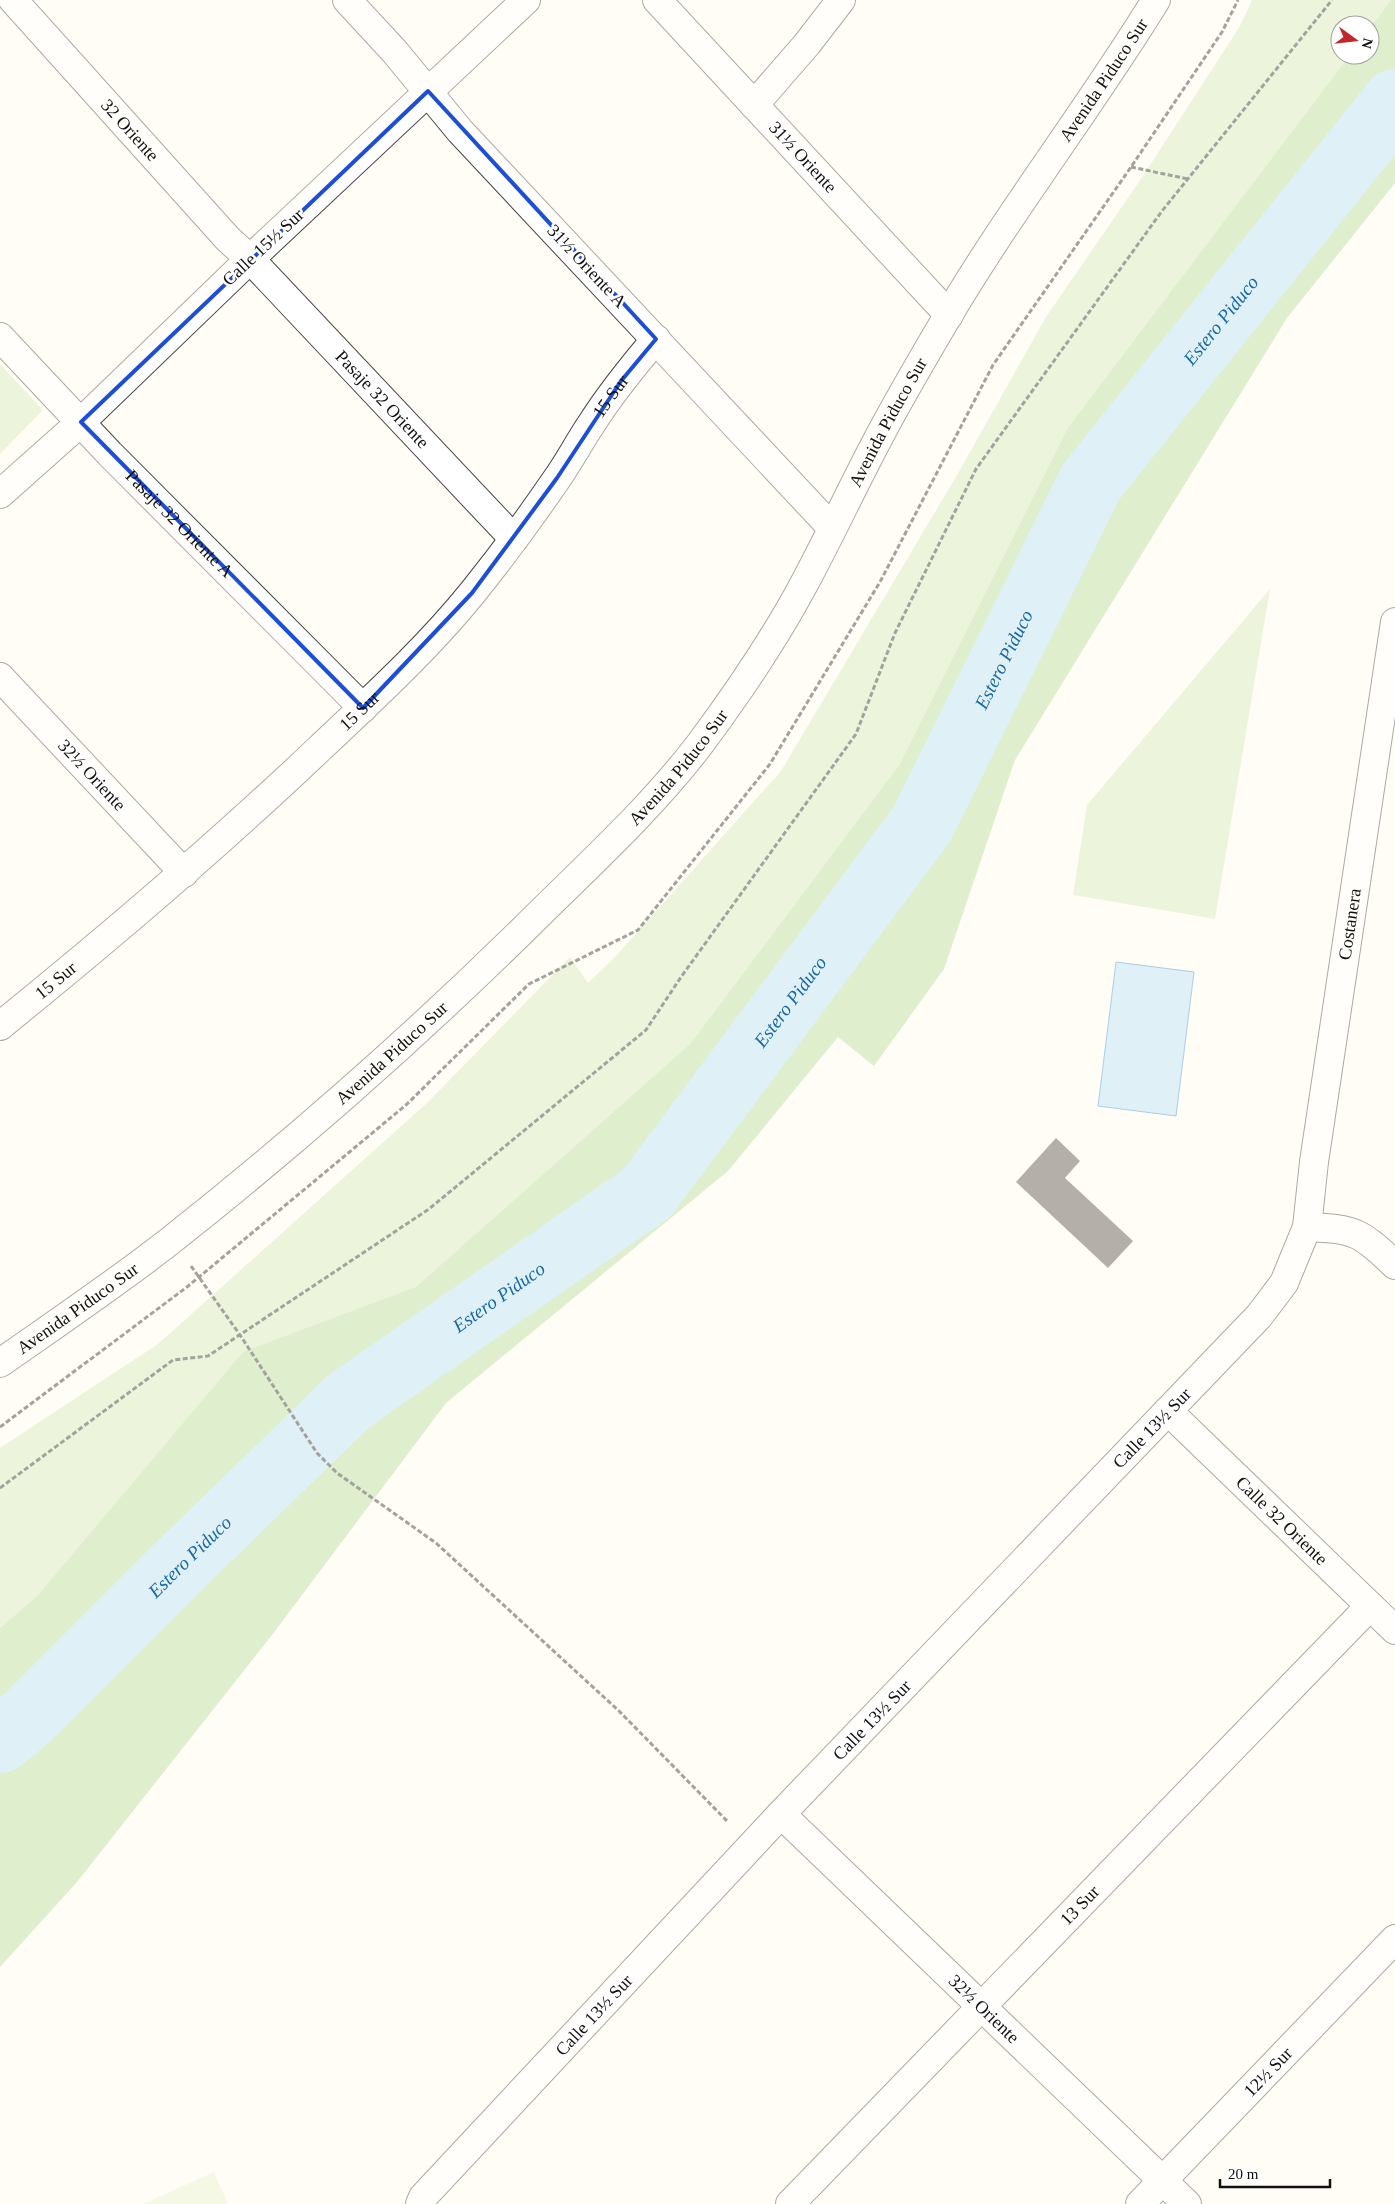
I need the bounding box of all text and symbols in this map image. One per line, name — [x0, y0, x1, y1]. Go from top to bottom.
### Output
street label: Avenida Piduco Sur — [1055, 15, 1152, 145]
north arrow — [1330, 15, 1380, 65]
text: N — [1359, 36, 1376, 50]
street label: 32 Oriente — [97, 95, 163, 165]
street label: 31½ Oriente — [765, 117, 841, 197]
street label: Calle 15½ Sur — [218, 204, 308, 290]
street label: 31½ Oriente A — [543, 220, 631, 312]
water label: Estero Piduco — [1178, 272, 1263, 370]
street label: Pasaje 32 Oriente — [331, 346, 433, 452]
street label: Avenida Piduco Sur — [845, 354, 931, 490]
street label: 15 Sur — [588, 371, 632, 421]
street label: Pasaje 32 Oriente A — [122, 466, 237, 582]
water label: Estero Piduco — [970, 607, 1037, 713]
street label: 15 Sur — [335, 687, 383, 735]
street label: Avenida Piduco Sur — [625, 706, 732, 829]
street label: 32½ Oriente — [54, 735, 130, 815]
street label: Costanera — [1334, 887, 1365, 961]
water label: Estero Piduco — [749, 952, 831, 1052]
street label: 15 Sur — [31, 958, 80, 1003]
street label: Avenida Piduco Sur — [332, 997, 452, 1109]
water label: Estero Piduco — [448, 1258, 549, 1337]
street label: Avenida Piduco Sur — [13, 1259, 142, 1358]
street label: Calle 13½ Sur — [1109, 1384, 1195, 1472]
street label: Calle 32 Oriente — [1232, 1472, 1332, 1569]
water label: Estero Piduco — [143, 1512, 236, 1602]
street label: Calle 13½ Sur — [829, 1676, 915, 1764]
street label: 13 Sur — [1056, 1881, 1103, 1929]
street label: Calle 13½ Sur — [551, 1970, 637, 2060]
street label: 32½ Oriente — [945, 1971, 1023, 2047]
street label: 12½ Sur — [1240, 2043, 1296, 2101]
scale bar — [1220, 2156, 1330, 2188]
text: 20 m — [1228, 2166, 1259, 2182]

